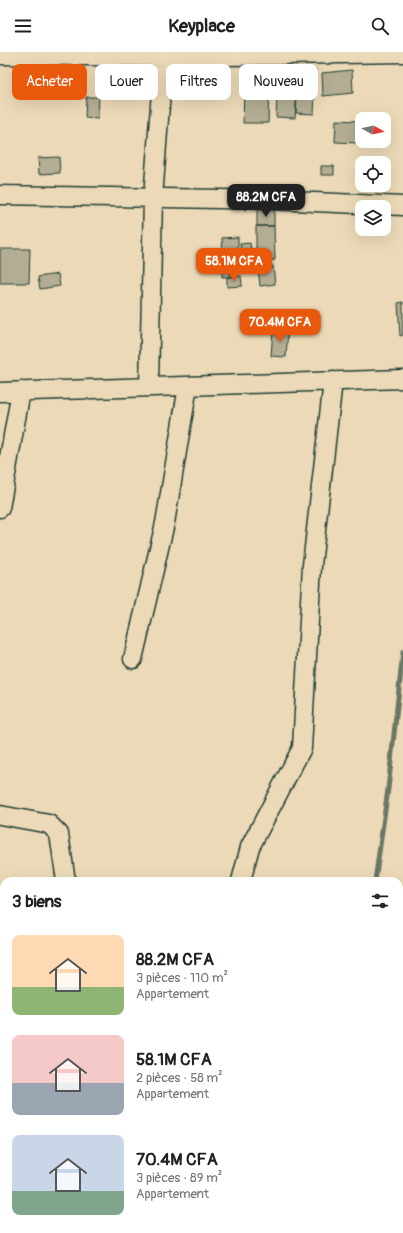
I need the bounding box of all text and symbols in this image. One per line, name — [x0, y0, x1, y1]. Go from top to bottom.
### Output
icon: menu — [12, 15, 34, 37]
text: Keyplace — [168, 15, 235, 38]
icon: search — [369, 15, 391, 37]
chip: Acheter — [12, 64, 87, 100]
chip: Louer — [95, 64, 158, 100]
chip: Filtres — [166, 64, 231, 100]
chip: Nouveau — [239, 64, 318, 100]
north arrow — [355, 112, 391, 148]
map controls — [355, 112, 391, 236]
button: locate — [355, 156, 391, 192]
pin: 88.2M CFA — [220, 184, 312, 218]
text: 88.2M CFA — [236, 189, 296, 205]
button: layers — [355, 200, 391, 236]
pin: 58.1M CFA — [188, 248, 280, 282]
text: 58.1M CFA — [205, 253, 263, 269]
pin: 70.4M CFA — [234, 309, 326, 343]
text: 70.4M CFA — [249, 314, 311, 330]
icon: filters — [369, 890, 391, 912]
text: 3 biens — [12, 891, 61, 912]
text: 88.2M CFA — [136, 949, 214, 970]
icon: home — [44, 951, 92, 999]
text: 3 pièces · 110 m² — [136, 970, 228, 986]
text: Appartement — [136, 986, 209, 1002]
text: 58.1M CFA — [136, 1049, 212, 1070]
icon: home — [44, 1051, 92, 1099]
text: 2 pièces · 58 m² — [136, 1070, 223, 1086]
text: Appartement — [136, 1086, 209, 1102]
text: 70.4M CFA — [136, 1149, 218, 1170]
icon: home — [44, 1151, 92, 1199]
text: 3 pièces · 89 m² — [136, 1170, 222, 1186]
text: Appartement — [136, 1186, 209, 1202]

